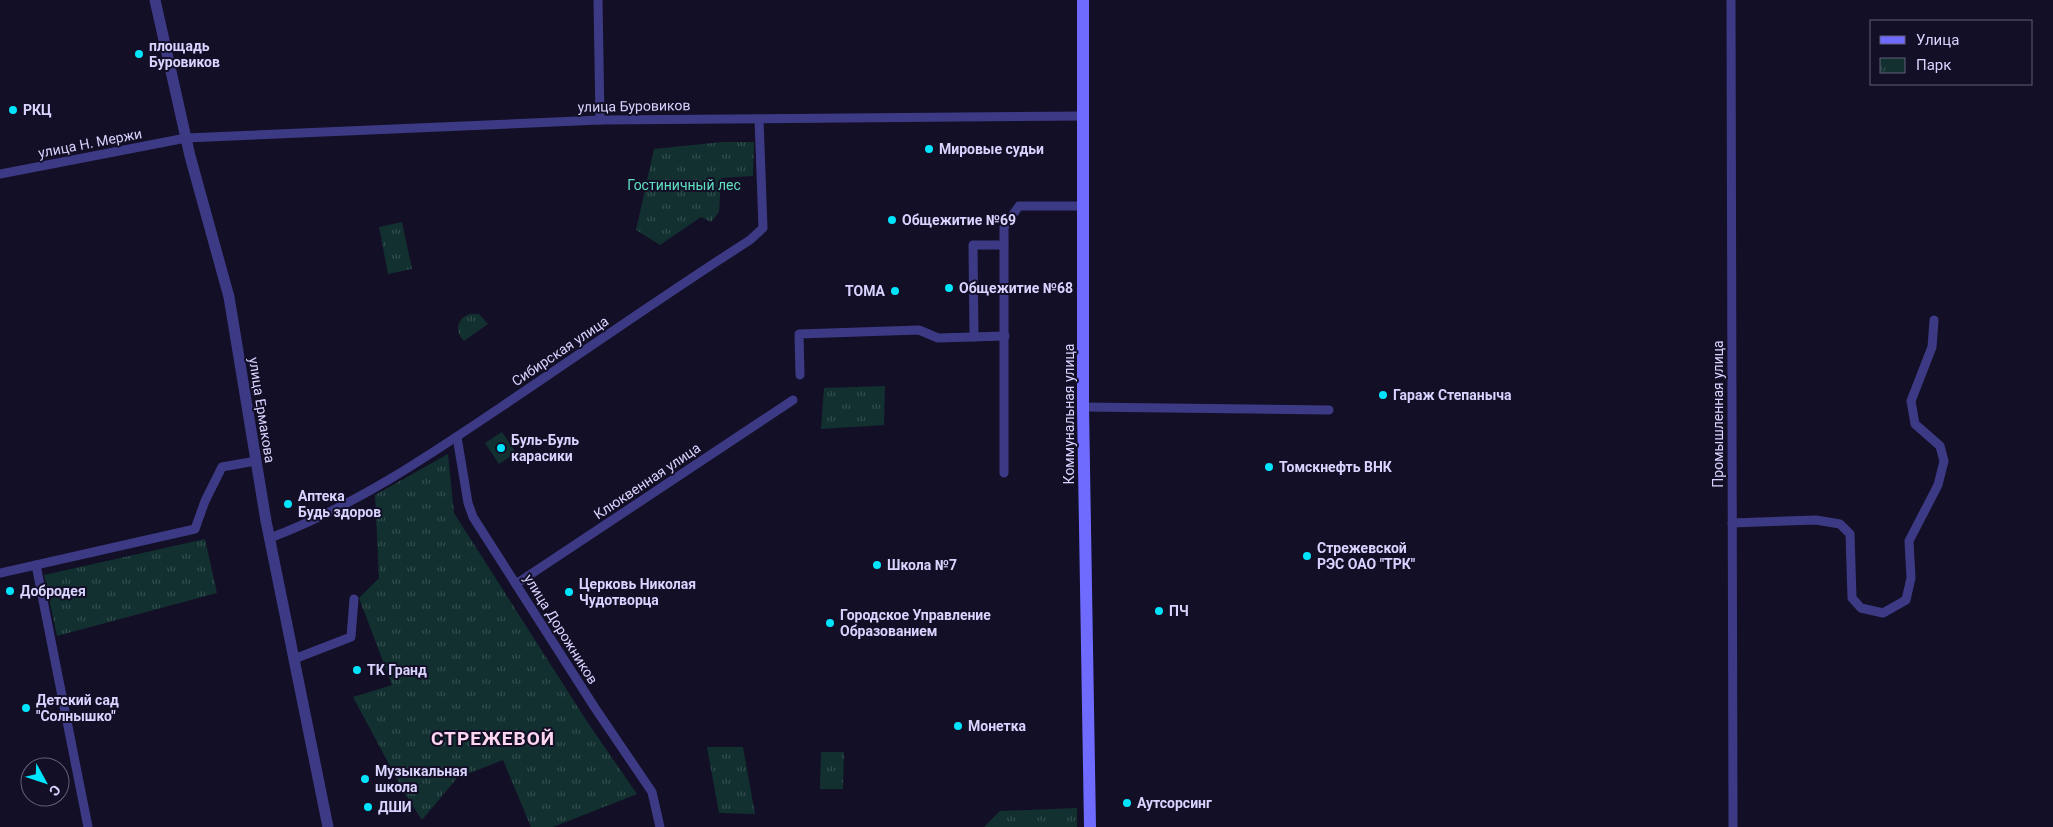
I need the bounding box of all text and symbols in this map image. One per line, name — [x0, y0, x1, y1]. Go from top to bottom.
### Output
legend — [1870, 20, 2033, 85]
text: Улица — [1916, 31, 1959, 49]
place label: площадь Буровиков — [149, 38, 220, 70]
marker: площадь Буровиков — [133, 48, 145, 60]
text: Парк — [1916, 56, 1951, 74]
street label: улица Буровиков — [578, 97, 690, 115]
place label: РКЦ — [23, 102, 52, 118]
marker: РКЦ — [7, 104, 19, 116]
street label: улица Н. Мержи — [37, 125, 143, 161]
place label: Мировые судьи — [939, 141, 1044, 157]
marker: Мировые судьи — [923, 143, 935, 155]
park label: Гостиничный лес — [627, 177, 741, 193]
place label: Общежитие №69 — [902, 212, 1016, 228]
marker: Общежитие №69 — [886, 214, 898, 226]
place label: Общежитие №68 — [959, 280, 1073, 296]
marker: Общежитие №68 — [943, 282, 955, 294]
place label: ТОМА — [845, 283, 886, 299]
marker: ТОМА — [889, 285, 901, 297]
street label: Сибирская улица — [509, 313, 611, 389]
street label: Промышленная улица — [1710, 340, 1726, 488]
street label: Коммунальная улица — [1061, 344, 1077, 484]
street label: улица Ермакова — [246, 356, 278, 464]
place label: Гараж Степаныча — [1393, 387, 1512, 403]
marker: Гараж Степаныча — [1377, 389, 1389, 401]
place label: Буль-Буль карасики — [511, 432, 579, 464]
street label: Клюквенная улица — [591, 439, 703, 523]
marker: Буль-Буль карасики — [495, 442, 507, 454]
place label: Томскнефть ВНК — [1279, 459, 1393, 475]
marker: Томскнефть ВНК — [1263, 461, 1275, 473]
place label: Аптека Будь здоров — [298, 488, 381, 520]
marker: Аптека Будь здоров — [282, 498, 294, 510]
place label: Стрежевской РЭС ОАО "ТРК" — [1317, 540, 1416, 572]
marker: Стрежевской РЭС ОАО "ТРК" — [1301, 550, 1313, 562]
place label: Школа №7 — [887, 557, 957, 573]
marker: Школа №7 — [871, 559, 883, 571]
street label: улица Дорожников — [521, 571, 601, 687]
place label: Церковь Николая Чудотворца — [579, 576, 696, 608]
place label: Добродея — [20, 583, 86, 599]
marker: Добродея — [4, 585, 16, 597]
marker: Церковь Николая Чудотворца — [563, 586, 575, 598]
place label: ПЧ — [1169, 603, 1189, 619]
marker: ПЧ — [1153, 605, 1165, 617]
place label: Городское Управление Образованием — [840, 607, 991, 639]
marker: Городское Управление Образованием — [824, 617, 836, 629]
place label: ТК Гранд — [367, 662, 427, 678]
marker: ТК Гранд — [351, 664, 363, 676]
place label: Детский сад "Солнышко" — [36, 692, 119, 724]
marker: Детский сад "Солнышко" — [20, 702, 32, 714]
place label: Монетка — [968, 718, 1027, 734]
marker: Монетка — [952, 720, 964, 732]
district label: СТРЕЖЕВОЙ — [431, 727, 555, 750]
north arrow — [20, 757, 70, 807]
place label: Музыкальная школа — [375, 763, 467, 795]
marker: Музыкальная школа — [359, 773, 371, 785]
text: С — [46, 782, 64, 799]
place label: Аутсорсинг — [1137, 795, 1212, 811]
marker: Аутсорсинг — [1121, 797, 1133, 809]
place label: ДШИ — [378, 799, 412, 815]
marker: ДШИ — [362, 801, 374, 813]

